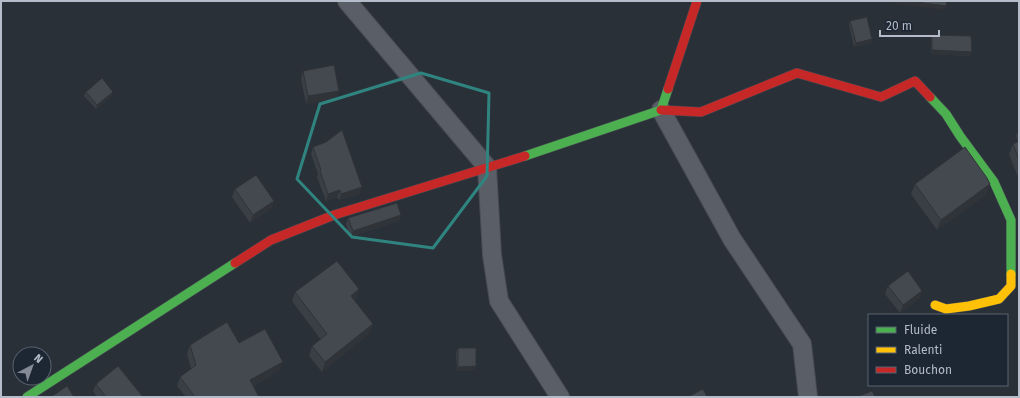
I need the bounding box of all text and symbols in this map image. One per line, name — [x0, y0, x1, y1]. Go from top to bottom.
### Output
scale bar — [880, 12, 939, 38]
text: 20 m — [886, 19, 912, 33]
legend — [868, 314, 1008, 386]
text: Fluide — [904, 323, 937, 337]
text: Ralenti — [904, 343, 942, 357]
north arrow — [12, 346, 52, 386]
text: N — [31, 352, 45, 366]
text: Bouchon — [904, 363, 952, 377]

